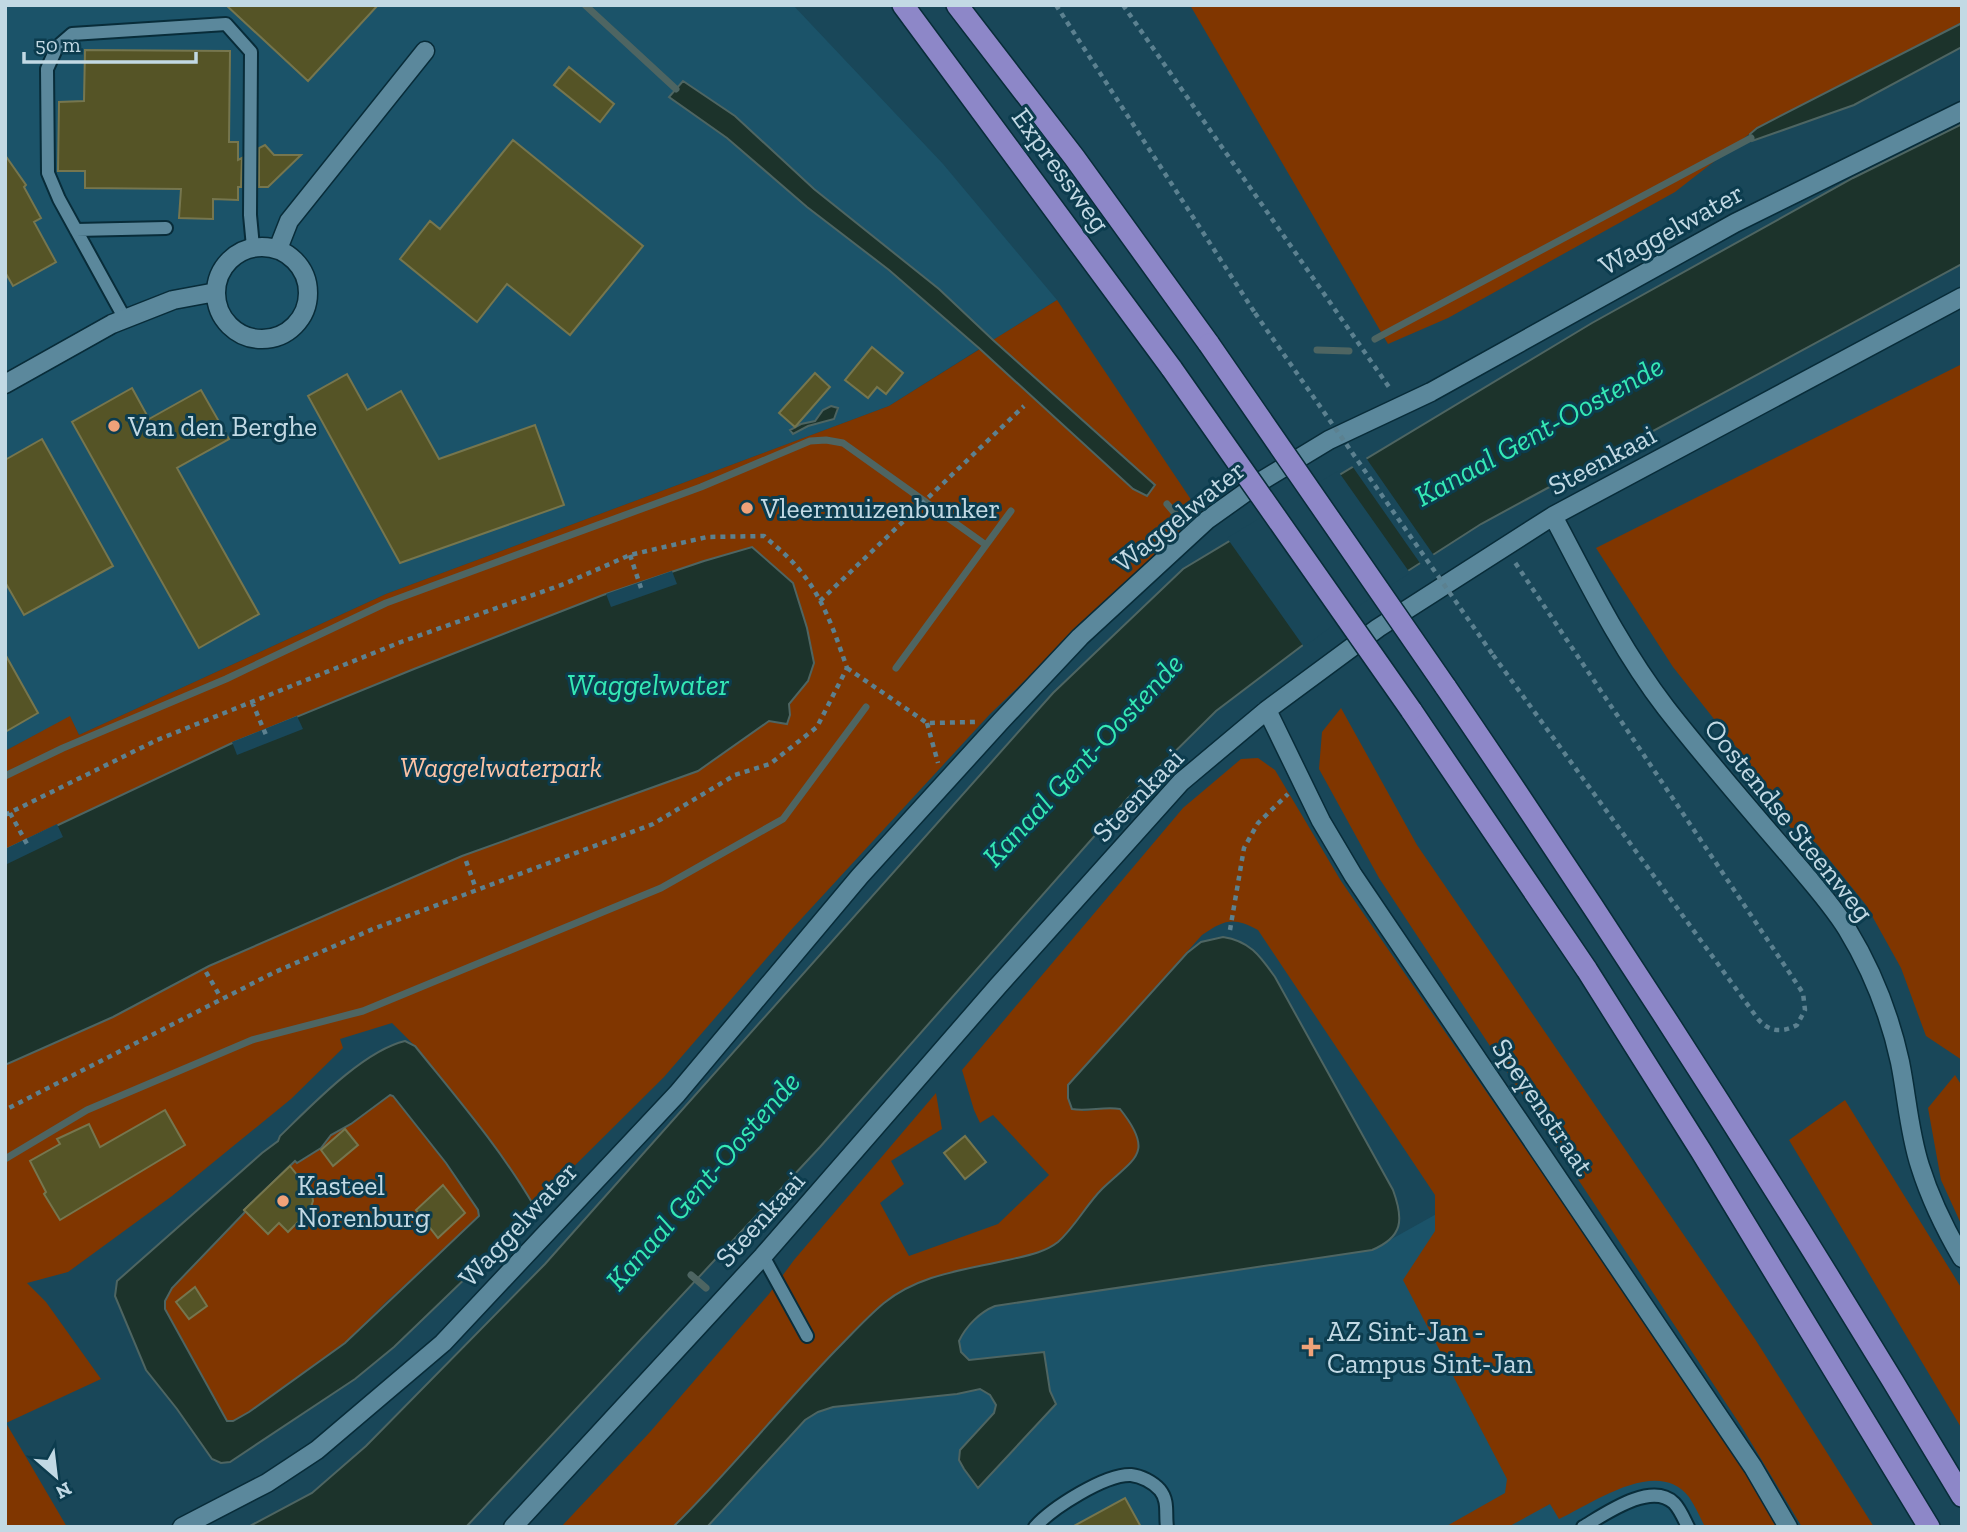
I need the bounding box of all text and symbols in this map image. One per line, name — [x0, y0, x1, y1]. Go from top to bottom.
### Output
scale bar — [24, 21, 196, 65]
text: 50 m — [35, 32, 81, 57]
street label: Expressweg — [1005, 102, 1117, 238]
street label: Waggelwater — [1593, 176, 1749, 282]
water label: Kanaal Gent-Oostende — [1409, 348, 1669, 514]
place label: Van den Berghe — [127, 410, 317, 443]
marker: Van den Berghe — [106, 418, 122, 434]
street label: Steenkaai — [1543, 418, 1662, 502]
street label: Waggelwater — [1107, 453, 1251, 579]
place label: Vleermuizenbunker — [760, 492, 1000, 525]
marker: Vleermuizenbunker — [739, 500, 755, 516]
water label: Kanaal Gent-Oostende — [975, 646, 1191, 874]
water label: Waggelwater — [567, 667, 730, 703]
street label: Oostendse Steenweg — [1697, 712, 1881, 928]
street label: Steenkaai — [1085, 741, 1191, 849]
park label: Waggelwaterpark — [400, 751, 602, 784]
street label: Speyenstraat — [1485, 1032, 1601, 1182]
water label: Kanaal Gent-Oostende — [598, 1064, 808, 1298]
street label: Waggelwater — [451, 1154, 585, 1294]
street label: Steenkaai — [709, 1164, 812, 1274]
place label: Kasteel Norenburg — [297, 1169, 430, 1234]
marker: Kasteel Norenburg — [275, 1193, 291, 1209]
place label: AZ Sint-Jan - Campus Sint-Jan — [1327, 1315, 1533, 1380]
marker: AZ Sint-Jan - Campus Sint-Jan — [1301, 1337, 1321, 1357]
north arrow — [21, 1441, 91, 1511]
text: N — [52, 1477, 76, 1504]

